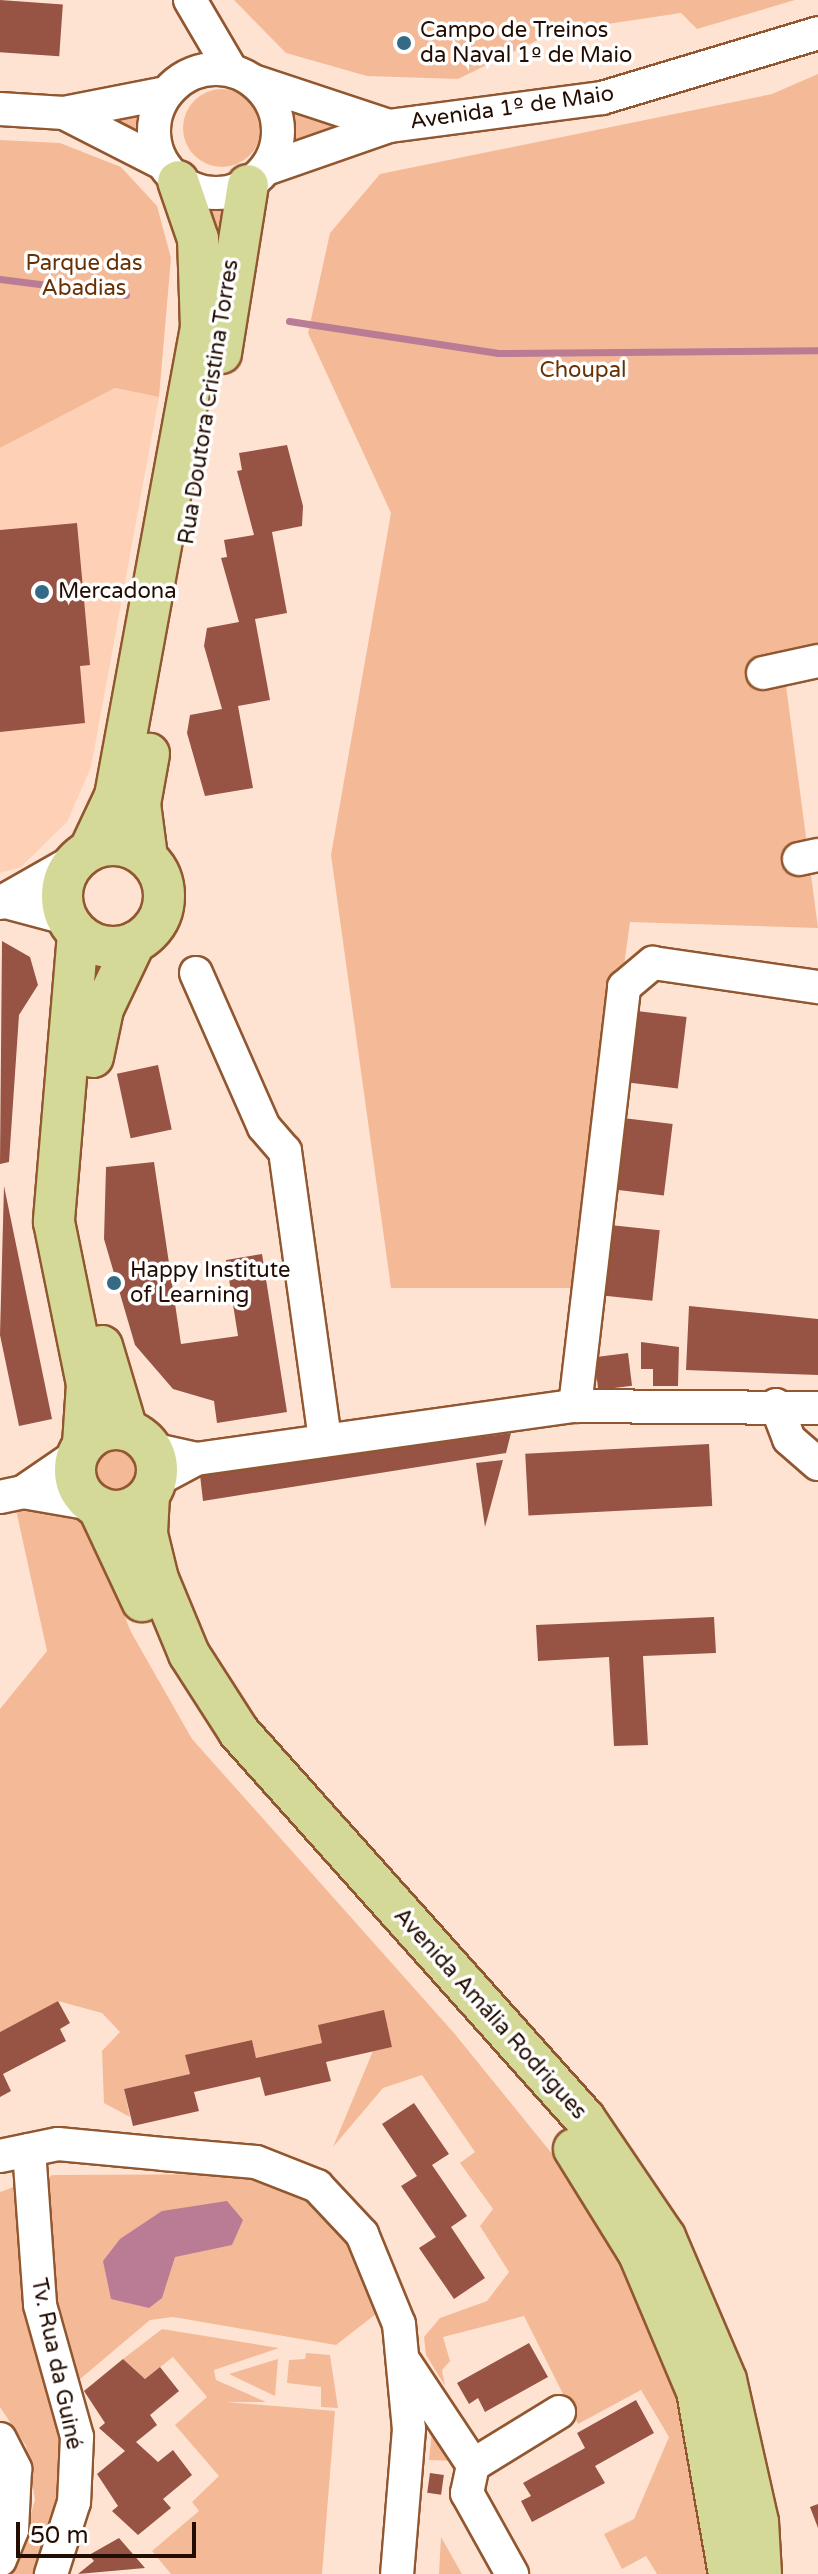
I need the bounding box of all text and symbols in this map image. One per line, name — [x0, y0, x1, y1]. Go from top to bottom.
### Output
place label: Campo de Treinos da Naval 1º de Maio — [420, 17, 632, 68]
marker: Campo de Treinos da Naval 1º de Maio — [395, 34, 413, 52]
street label: Avenida 1º de Maio — [408, 81, 616, 135]
park label: Parque das Abadias — [26, 250, 142, 302]
street label: Rua Doutora Cristina Torres — [173, 258, 245, 546]
park label: Choupal — [539, 358, 627, 384]
place label: Mercadona — [58, 579, 177, 605]
marker: Mercadona — [33, 583, 51, 601]
place label: Happy Institute of Learning — [130, 1257, 290, 1308]
marker: Happy Institute of Learning — [105, 1274, 123, 1292]
street label: Avenida Amália Rodrigues — [388, 1903, 592, 2125]
street label: Tv. Rua da Guiné — [25, 2276, 87, 2452]
scale bar — [20, 2506, 200, 2556]
text: 50 m — [30, 2521, 88, 2550]

